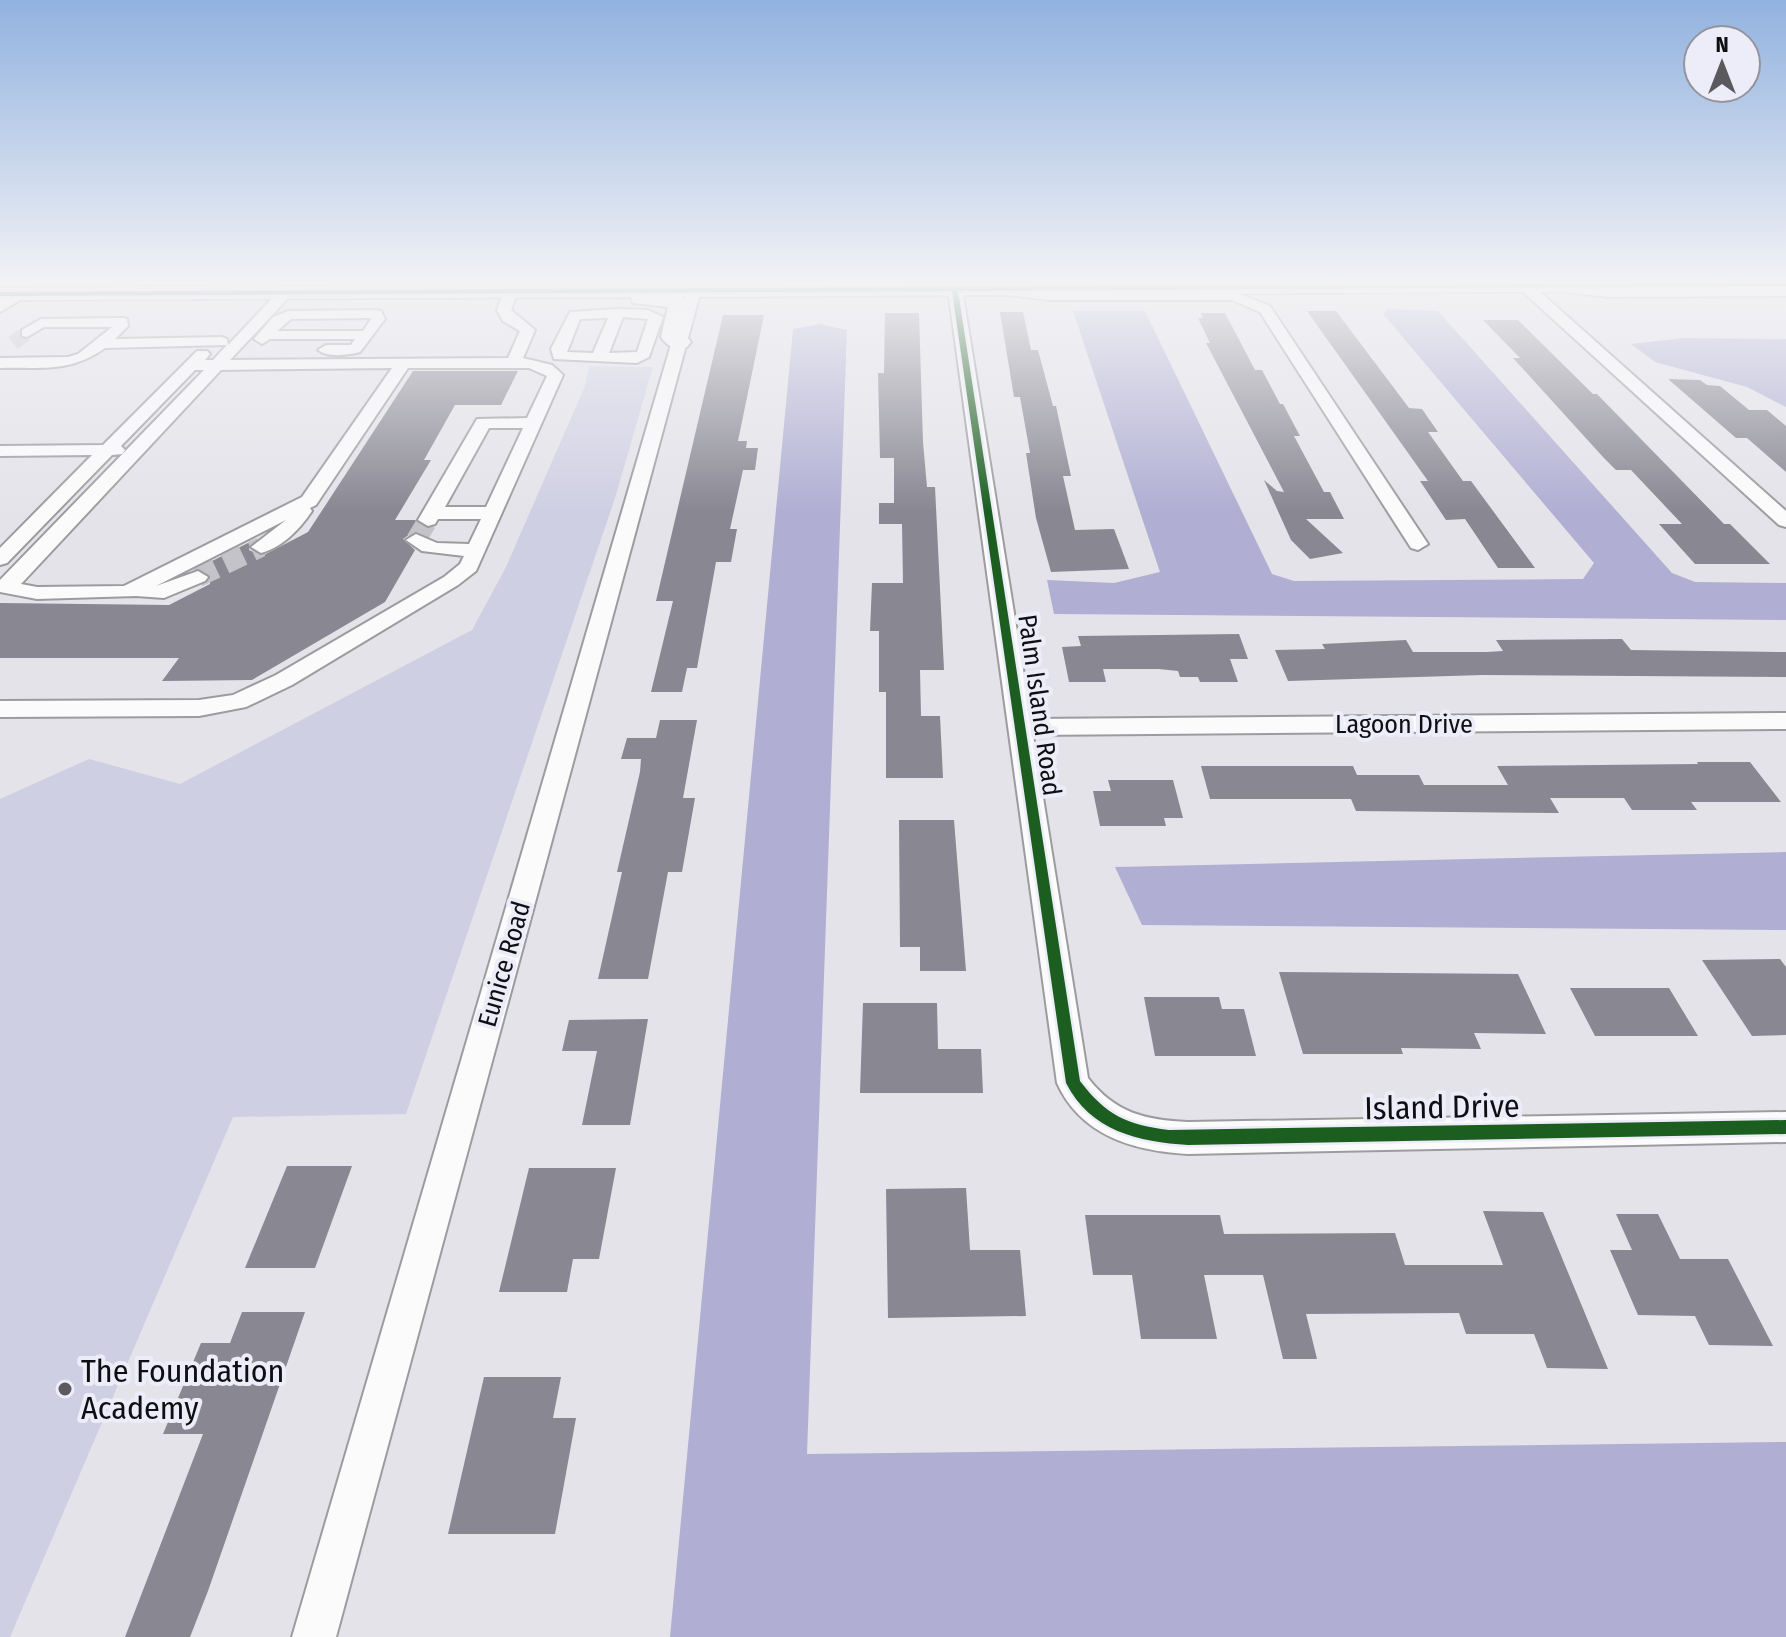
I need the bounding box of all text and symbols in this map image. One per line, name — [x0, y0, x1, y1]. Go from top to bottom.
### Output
north arrow — [1682, 24, 1762, 104]
text: N — [1715, 31, 1729, 58]
street label: Palm Island Road — [1011, 612, 1068, 798]
street label: Lagoon Drive — [1335, 709, 1473, 740]
street label: Eunice Road — [472, 898, 537, 1030]
street label: Island Drive — [1364, 1087, 1520, 1127]
place label: The Foundation Academy — [81, 1352, 284, 1427]
marker: The Foundation Academy — [56, 1380, 74, 1398]

